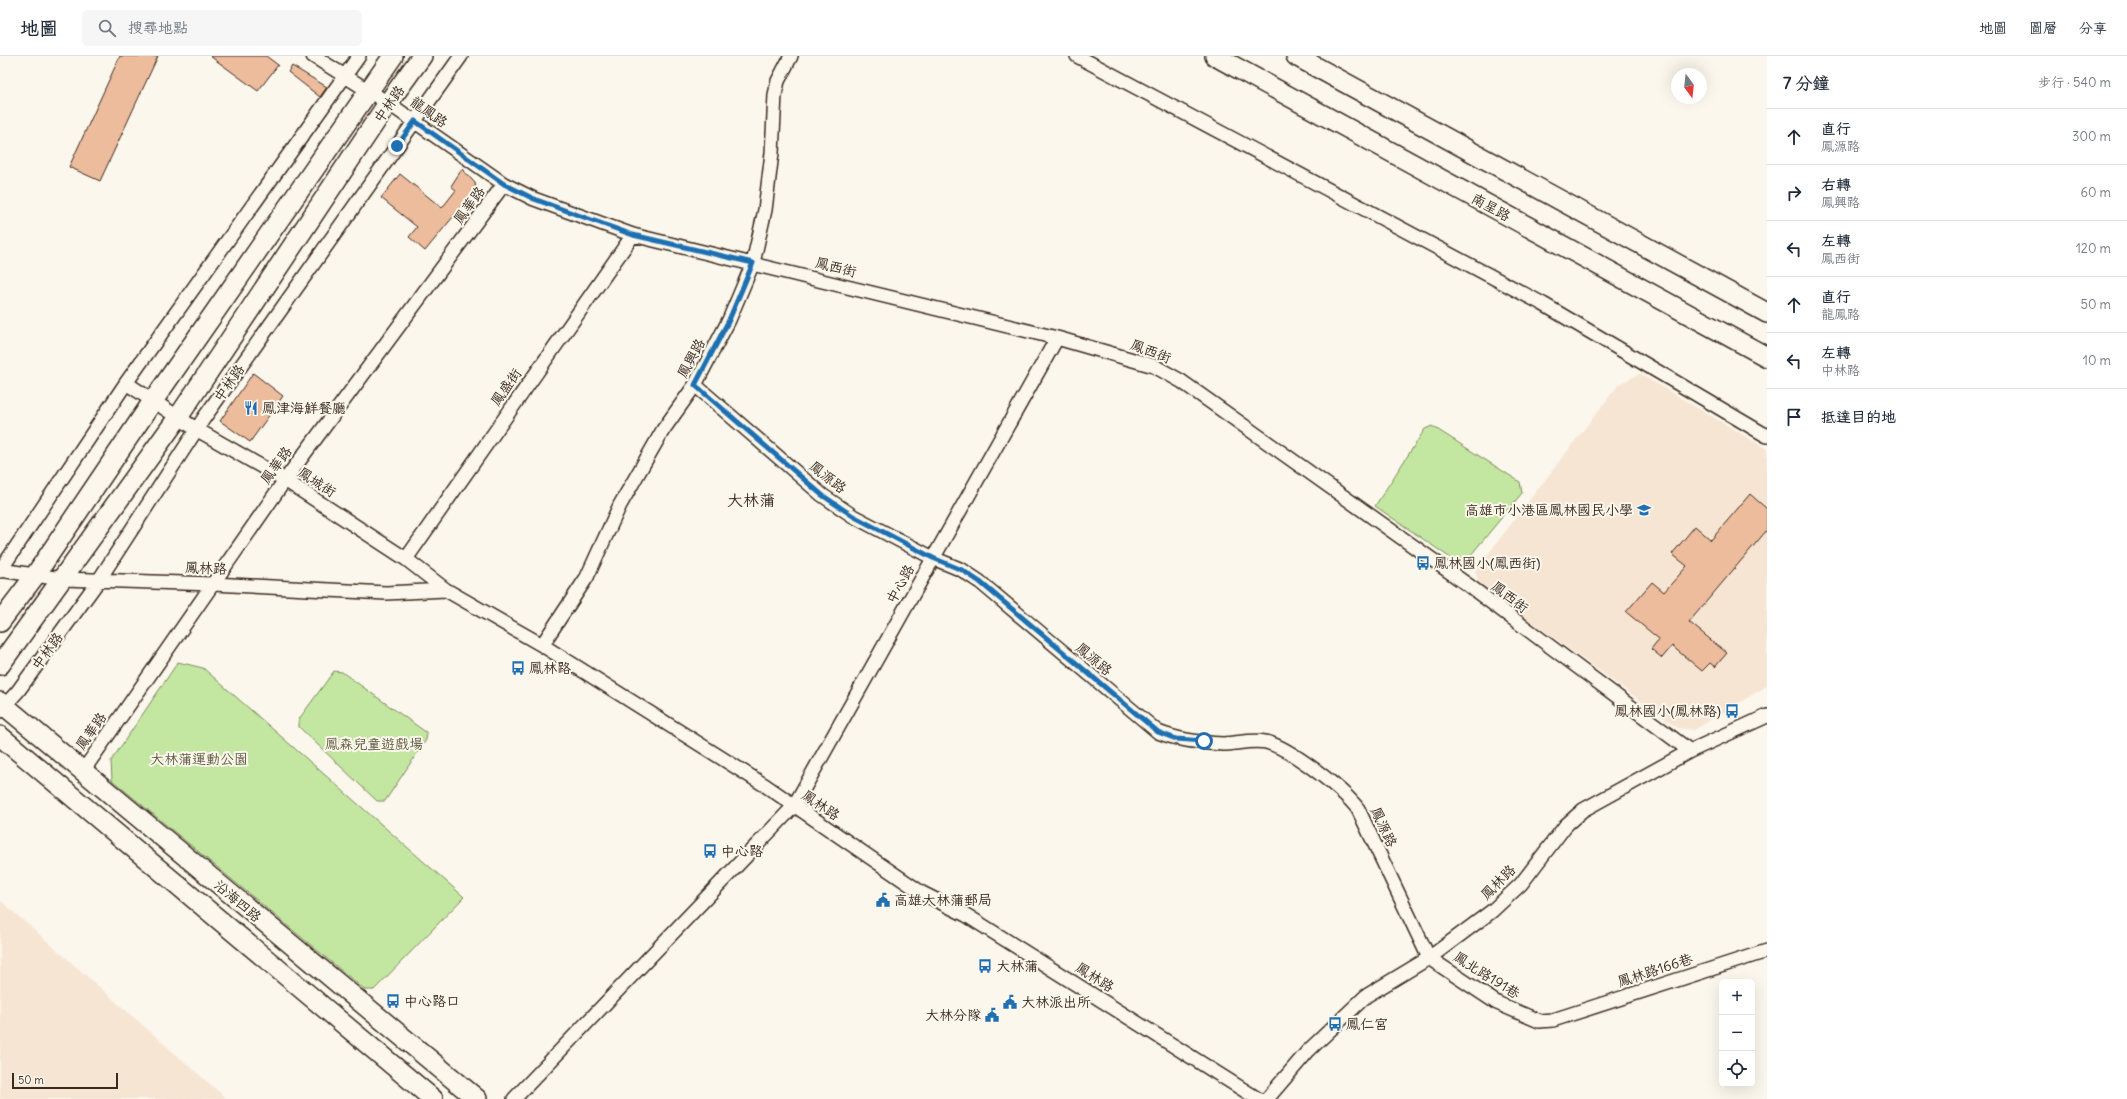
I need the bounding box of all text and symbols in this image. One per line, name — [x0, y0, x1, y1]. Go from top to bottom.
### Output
search box — [82, 10, 362, 46]
text: 地圖 — [20, 16, 58, 40]
icon: search — [96, 17, 118, 39]
text: 搜尋地點 — [128, 18, 188, 37]
text: 地圖 — [1979, 19, 2007, 37]
text: 圖層 — [2029, 19, 2057, 37]
text: 分享 — [2079, 19, 2107, 37]
north arrow — [1671, 68, 1707, 104]
text: 7 分鐘 — [1783, 72, 1829, 94]
text: 步行 · 540 m — [2038, 74, 2111, 91]
street label: 中林路 — [370, 82, 408, 126]
street label: 龍鳳路 — [407, 93, 451, 131]
text: 直行 — [1821, 119, 1851, 138]
icon: ahead — [1783, 126, 1805, 148]
text: 300 m — [2072, 128, 2111, 145]
route end — [388, 137, 406, 155]
text: 鳳源路 — [1821, 138, 1860, 155]
text: 右轉 — [1821, 175, 1851, 194]
icon: right — [1783, 182, 1805, 204]
street label: 鳳華路 — [449, 183, 489, 227]
text: 60 m — [2080, 184, 2111, 201]
street label: 南星路 — [1468, 189, 1514, 225]
text: 鳳興路 — [1821, 194, 1860, 211]
text: 左轉 — [1821, 231, 1851, 250]
icon: left — [1783, 238, 1805, 260]
text: 120 m — [2076, 240, 2111, 257]
text: 鳳西街 — [1821, 250, 1860, 267]
street label: 鳳西街 — [813, 253, 859, 281]
text: 直行 — [1821, 287, 1851, 306]
icon: ahead — [1783, 294, 1805, 316]
text: 50 m — [2080, 296, 2111, 313]
text: 龍鳳路 — [1821, 306, 1860, 323]
street label: 鳳興路 — [673, 335, 709, 381]
street label: 鳳西街 — [1128, 335, 1174, 367]
text: 左轉 — [1821, 343, 1851, 362]
icon: left — [1783, 350, 1805, 372]
text: 10 m — [2083, 352, 2111, 369]
street label: 中林路 — [210, 361, 248, 405]
text: 中林路 — [1821, 362, 1860, 379]
street label: 鳳盛街 — [487, 365, 525, 409]
place label: 鳳津海鮮餐廳 — [262, 399, 346, 417]
restaurant icon: 鳳津海鮮餐廳 — [243, 400, 259, 416]
icon: arrive — [1783, 406, 1805, 428]
text: 抵達目的地 — [1821, 407, 1896, 426]
street label: 鳳華路 — [256, 443, 296, 487]
street label: 鳳源路 — [806, 457, 850, 497]
street label: 鳳城街 — [294, 463, 340, 501]
district label: 大林蒲 — [727, 490, 775, 510]
place label: 高雄市小港區鳳林國民小學 — [1465, 501, 1633, 519]
school or university icon: 高雄市小港區鳳林國民小學 — [1636, 502, 1652, 518]
place label: 鳳林國小(鳳西街) — [1434, 554, 1540, 572]
bus stop icon: 鳳林國小(鳳西街) — [1415, 555, 1431, 571]
street label: 鳳林路 — [185, 558, 227, 578]
street label: 中心路 — [882, 561, 918, 607]
street label: 鳳西街 — [1488, 577, 1532, 617]
street label: 中林路 — [27, 629, 67, 673]
street label: 鳳源路 — [1072, 639, 1116, 679]
place label: 鳳林路 — [529, 659, 571, 677]
bus stop icon: 鳳林路 — [510, 660, 526, 676]
place label: 鳳林國小(鳳林路) — [1615, 702, 1721, 720]
bus stop icon: 鳳林國小(鳳林路) — [1724, 703, 1740, 719]
street label: 鳳華路 — [72, 709, 110, 753]
route start — [1195, 732, 1213, 750]
park label: 鳳森兒童遊戲場 — [325, 735, 423, 753]
park label: 大林蒲運動公園 — [150, 750, 248, 768]
street label: 鳳林路 — [799, 786, 843, 824]
street label: 鳳源路 — [1367, 804, 1401, 850]
place label: 中心路 — [721, 842, 763, 860]
bus stop icon: 中心路 — [702, 843, 718, 859]
street label: 鳳林路 — [1477, 861, 1519, 903]
street label: 沿海四路 — [211, 876, 265, 926]
place label: 高雄大林蒲郵局 — [894, 891, 992, 909]
public building icon: 高雄大林蒲郵局 — [875, 892, 891, 908]
street label: 鳳北路191巷 — [1450, 947, 1524, 1003]
street label: 鳳林路166巷 — [1615, 949, 1696, 991]
place label: 大林蒲 — [996, 957, 1038, 975]
bus stop icon: 大林蒲 — [977, 958, 993, 974]
street label: 鳳林路 — [1072, 958, 1118, 996]
map controls — [1719, 979, 1755, 1087]
button: + — [1719, 979, 1755, 1015]
place label: 中心路口 — [404, 992, 460, 1010]
bus stop icon: 中心路口 — [385, 993, 401, 1009]
place label: 大林派出所 — [1021, 993, 1091, 1011]
public building icon: 大林派出所 — [1002, 994, 1018, 1010]
place label: 大林分隊 — [925, 1006, 981, 1024]
public building icon: 大林分隊 — [984, 1007, 1000, 1023]
place label: 鳳仁宮 — [1346, 1015, 1388, 1033]
button: − — [1719, 1015, 1755, 1051]
bus stop icon: 鳳仁宮 — [1327, 1016, 1343, 1032]
button: locate — [1719, 1051, 1755, 1087]
scale bar — [12, 1071, 118, 1090]
text: 50 m — [18, 1073, 44, 1087]

